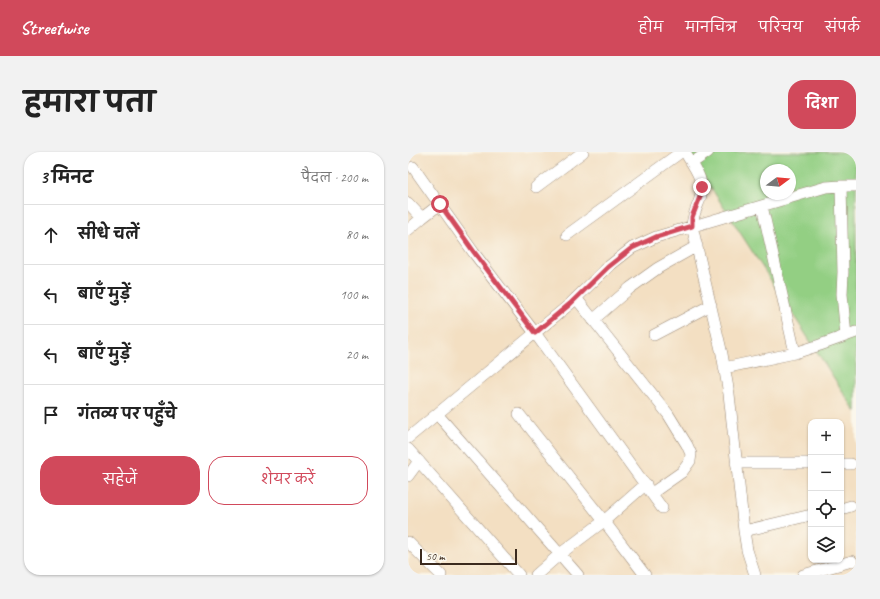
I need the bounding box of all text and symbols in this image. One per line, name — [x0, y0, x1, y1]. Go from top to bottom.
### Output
text: Streetwise — [20, 16, 88, 40]
text: होम — [639, 19, 663, 36]
text: मानचित्र — [685, 19, 737, 36]
text: परिचय — [759, 19, 803, 36]
text: संपर्क — [825, 19, 860, 36]
button: दिशा — [788, 80, 856, 129]
text: हमारा पता — [24, 85, 155, 120]
north arrow — [760, 164, 796, 200]
text: 3 मिनट — [40, 167, 93, 188]
text: पैदल · 200 m — [301, 170, 368, 186]
route end — [693, 178, 711, 196]
route start — [431, 195, 449, 213]
icon: ahead — [40, 224, 62, 246]
text: सीधे चलें — [78, 225, 139, 244]
text: 80 m — [346, 227, 368, 243]
icon: left — [40, 284, 62, 306]
text: बाएँ मुड़ें — [78, 285, 130, 304]
text: 100 m — [340, 287, 368, 303]
icon: left — [40, 344, 62, 366]
text: बाएँ मुड़ें — [78, 345, 130, 364]
text: 20 m — [346, 347, 368, 363]
icon: arrive — [40, 404, 62, 426]
text: गंतव्य पर पहुँचे — [78, 405, 176, 424]
map controls — [808, 419, 844, 563]
button: + — [808, 419, 844, 455]
button: − — [808, 455, 844, 491]
button: सहेजें — [40, 456, 200, 505]
button: शेयर करें — [208, 456, 368, 505]
button: locate — [808, 491, 844, 527]
button: layers — [808, 527, 844, 563]
scale bar — [420, 547, 517, 566]
text: 50 m — [426, 549, 445, 563]

